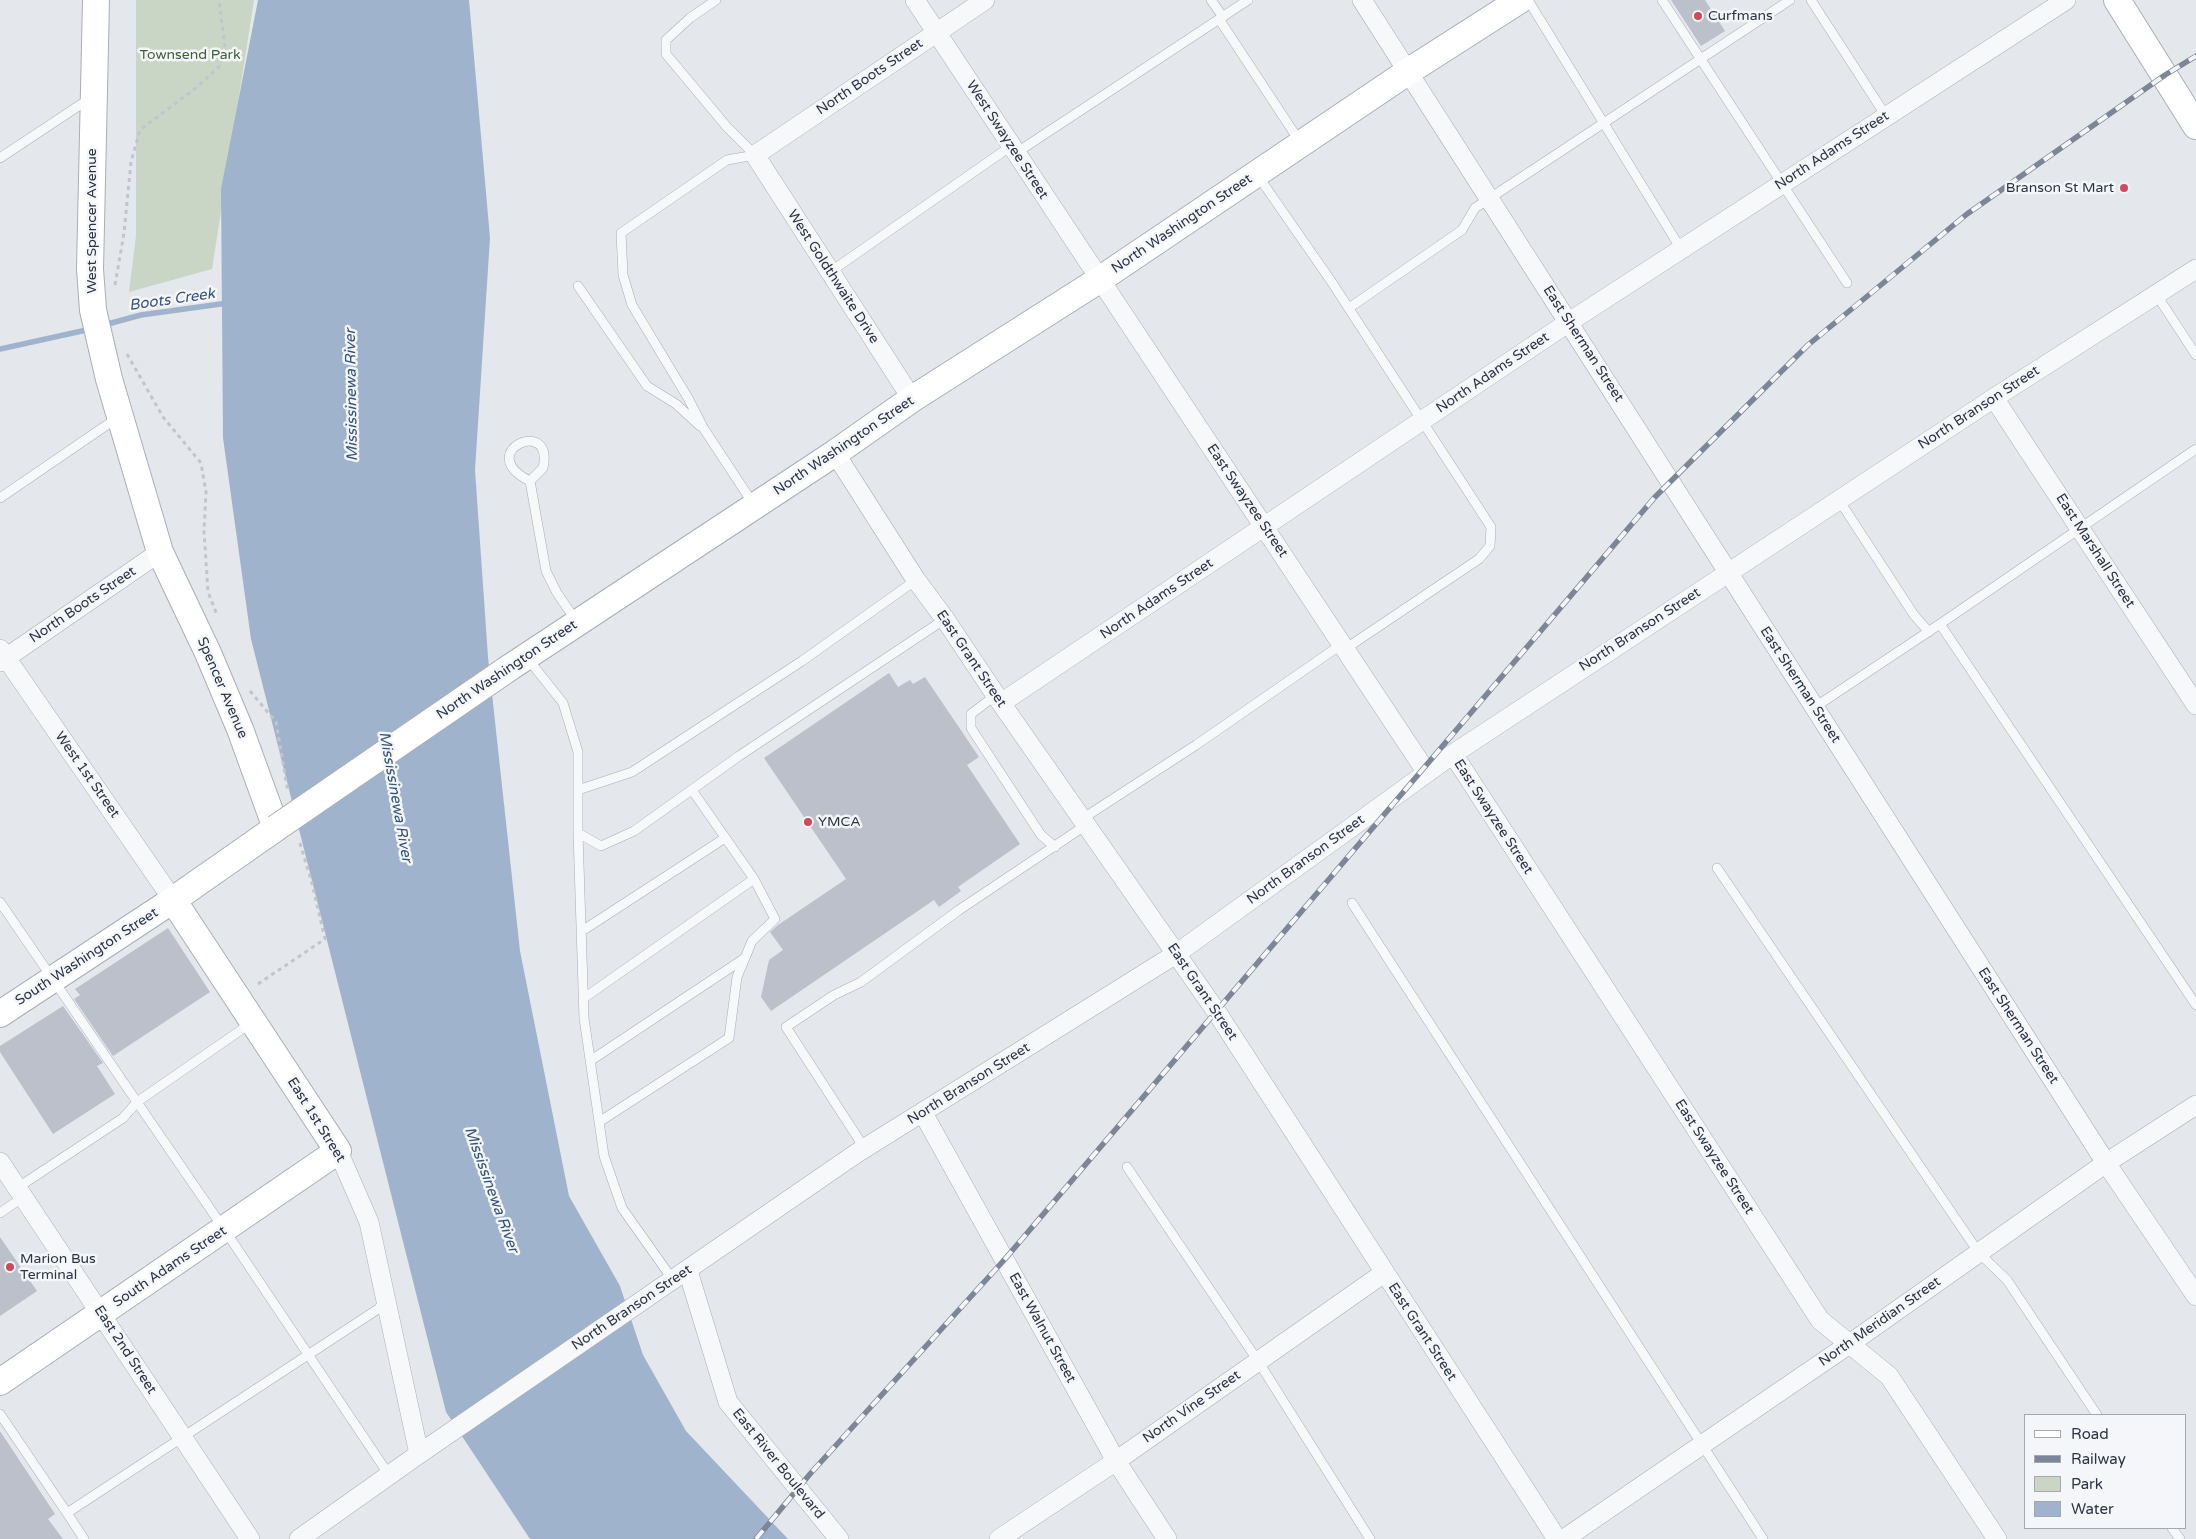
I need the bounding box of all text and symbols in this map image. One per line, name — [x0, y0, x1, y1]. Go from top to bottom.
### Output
place label: Curfmans — [1708, 8, 1773, 24]
marker: Curfmans — [1692, 10, 1704, 22]
street label: North Boots Street — [814, 35, 926, 119]
park label: Townsend Park — [139, 47, 241, 63]
street label: West Swayzee Street — [962, 78, 1052, 202]
street label: North Adams Street — [1772, 108, 1892, 194]
street label: West Spencer Avenue — [84, 148, 100, 294]
street label: North Washington Street — [1109, 171, 1255, 277]
place label: Branson St Mart — [2006, 180, 2114, 196]
marker: Branson St Mart — [2118, 182, 2130, 194]
street label: West Goldthwaite Drive — [783, 207, 883, 347]
street label: East Sherman Street — [1539, 283, 1627, 405]
water label: Boots Creek — [128, 285, 216, 315]
water label: Mississinewa River — [342, 329, 362, 461]
street label: North Adams Street — [1433, 329, 1553, 417]
street label: North Branson Street — [1915, 363, 2043, 453]
street label: North Washington Street — [771, 393, 917, 499]
street label: East Swayzee Street — [1203, 441, 1291, 561]
street label: East Marshall Street — [2052, 491, 2138, 611]
street label: North Adams Street — [1097, 555, 1217, 643]
street label: North Boots Street — [27, 563, 139, 647]
street label: North Branson Street — [1576, 585, 1704, 675]
street label: East Grant Street — [932, 607, 1010, 711]
street label: North Washington Street — [434, 617, 580, 723]
street label: East Sherman Street — [1756, 624, 1844, 746]
street label: Spencer Avenue — [193, 635, 251, 741]
street label: West 1st Street — [51, 729, 123, 821]
water label: Mississinewa River — [375, 730, 415, 864]
street label: East Swayzee Street — [1450, 757, 1536, 877]
street label: North Branson Street — [1244, 812, 1368, 908]
place label: YMCA — [818, 814, 861, 830]
marker: YMCA — [802, 816, 814, 828]
street label: South Washington Street — [13, 905, 161, 1009]
street label: East Grant Street — [1163, 940, 1241, 1044]
street label: East Sherman Street — [1974, 965, 2062, 1087]
street label: North Branson Street — [905, 1039, 1033, 1129]
street label: East 1st Street — [283, 1074, 349, 1166]
street label: East Swayzee Street — [1671, 1097, 1757, 1217]
water label: Mississinewa River — [460, 1125, 522, 1255]
street label: South Adams Street — [110, 1223, 230, 1311]
place label: Marion Bus Terminal — [20, 1251, 96, 1284]
marker: Marion Bus Terminal — [4, 1261, 16, 1273]
street label: North Branson Street — [569, 1262, 695, 1354]
street label: East Walnut Street — [1005, 1270, 1079, 1386]
street label: North Meridian Street — [1816, 1274, 1944, 1370]
street label: East Grant Street — [1384, 1280, 1460, 1384]
street label: East 2nd Street — [90, 1303, 160, 1397]
street label: North Vine Street — [1140, 1367, 1244, 1447]
street label: East River Boulevard — [728, 1405, 828, 1523]
legend — [2024, 1414, 2186, 1529]
text: Road — [2071, 1425, 2109, 1443]
text: Railway — [2071, 1450, 2126, 1468]
text: Park — [2071, 1475, 2103, 1493]
text: Water — [2071, 1500, 2114, 1518]

